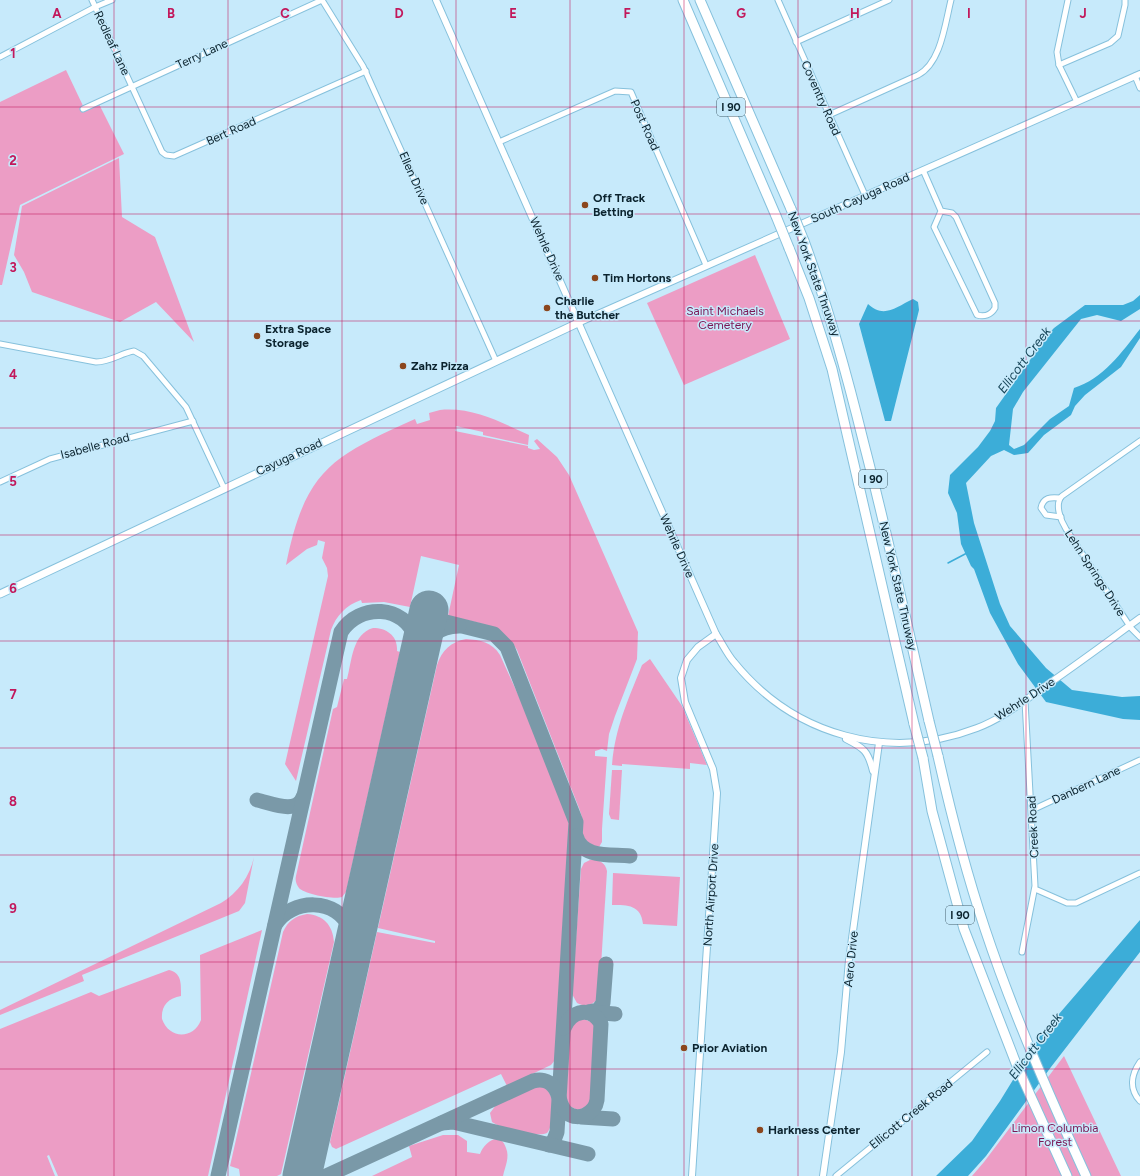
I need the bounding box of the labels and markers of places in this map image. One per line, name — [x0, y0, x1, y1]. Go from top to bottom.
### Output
place label: Off Track Betting — [593, 191, 646, 219]
marker: Off Track Betting — [580, 200, 590, 210]
place label: Tim Hortons — [603, 271, 671, 285]
marker: Tim Hortons — [590, 273, 600, 283]
place label: Charlie the Butcher — [555, 294, 620, 322]
marker: Charlie the Butcher — [542, 303, 552, 313]
place label: Extra Space Storage — [265, 322, 332, 350]
marker: Extra Space Storage — [252, 331, 262, 341]
place label: Zahz Pizza — [411, 359, 469, 373]
marker: Zahz Pizza — [398, 361, 408, 371]
place label: Prior Aviation — [692, 1041, 767, 1055]
marker: Prior Aviation — [679, 1043, 689, 1053]
place label: Harkness Center — [768, 1123, 860, 1137]
marker: Harkness Center — [755, 1125, 765, 1135]

